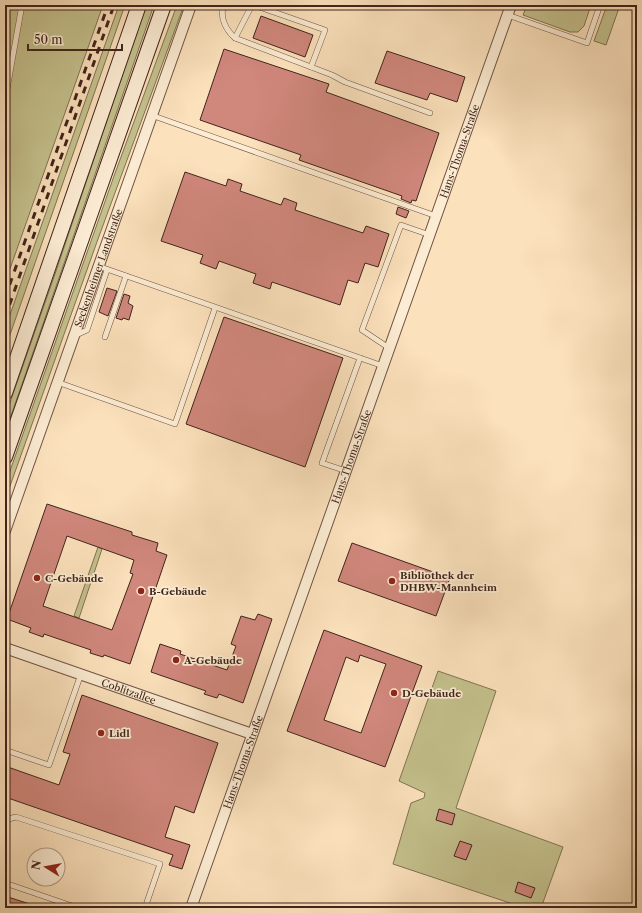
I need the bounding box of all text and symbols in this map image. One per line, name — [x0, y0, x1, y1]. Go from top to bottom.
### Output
scale bar — [28, 26, 122, 52]
text: 50 m — [34, 32, 63, 47]
street label: Hans-Thoma-Straße — [437, 102, 482, 200]
street label: Seckenheimer Landstraße — [71, 207, 125, 329]
street label: Hans-Thoma-Straße — [328, 407, 374, 505]
place label: Bibliothek der DHBW-Mannheim — [400, 569, 497, 594]
place label: C-Gebäude — [45, 572, 103, 585]
marker: C-Gebäude — [32, 573, 42, 583]
marker: Bibliothek der DHBW-Mannheim — [387, 576, 397, 586]
place label: B-Gebäude — [149, 585, 207, 598]
marker: B-Gebäude — [136, 586, 146, 596]
place label: A-Gebäude — [183, 654, 242, 667]
marker: A-Gebäude — [171, 655, 181, 665]
street label: Coblitzallee — [100, 676, 158, 707]
place label: D-Gebäude — [402, 687, 461, 700]
marker: D-Gebäude — [389, 688, 399, 698]
street label: Hans-Thoma-Straße — [220, 713, 266, 811]
place label: Lidl — [109, 727, 130, 740]
marker: Lidl — [96, 728, 106, 738]
north arrow — [26, 847, 66, 887]
text: N — [28, 859, 44, 871]

